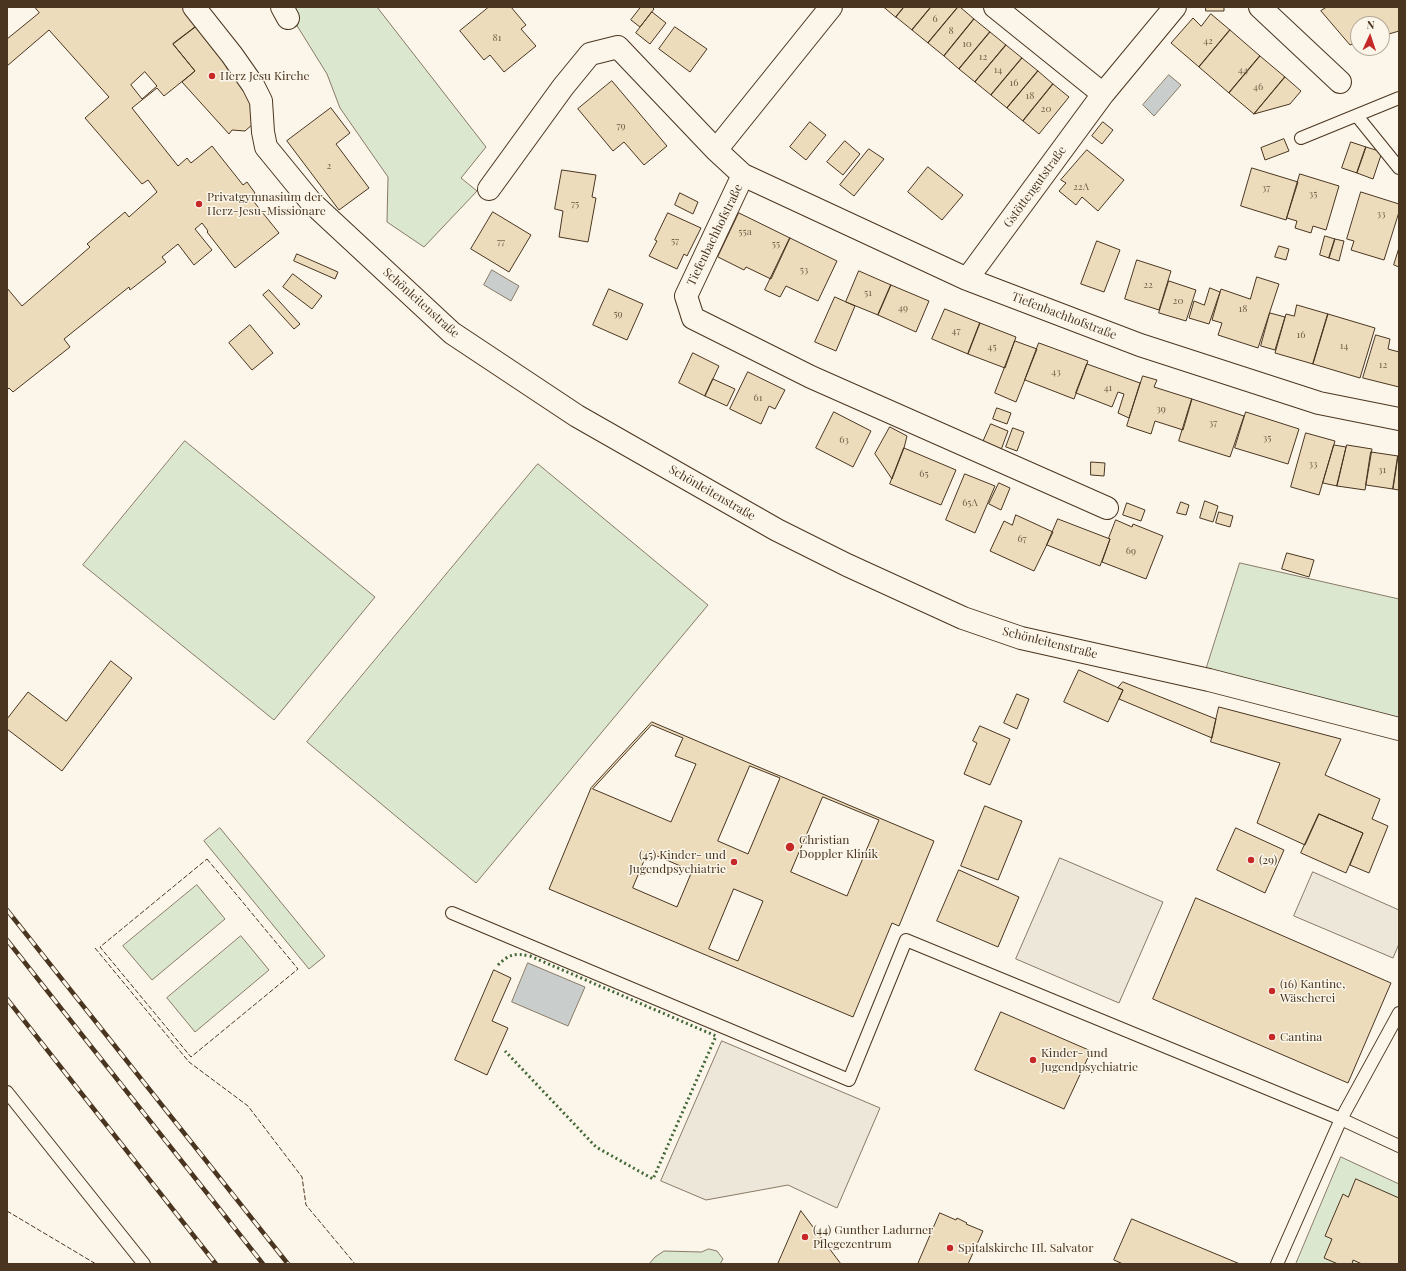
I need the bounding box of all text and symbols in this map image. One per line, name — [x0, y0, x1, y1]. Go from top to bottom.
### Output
house number: 6 — [932, 13, 938, 25]
north arrow — [1350, 16, 1390, 56]
text: N — [1366, 17, 1375, 32]
house number: 8 — [948, 25, 954, 37]
house number: 81 — [493, 32, 501, 44]
house number: 42 — [1203, 35, 1213, 47]
house number: 10 — [962, 38, 972, 50]
house number: 12 — [979, 51, 987, 63]
house number: 14 — [994, 64, 1002, 76]
house number: 44 — [1238, 64, 1248, 76]
place label: Herz Jesu Kirche — [220, 69, 310, 83]
marker: Herz Jesu Kirche — [207, 71, 217, 81]
house number: 16 — [1010, 77, 1018, 89]
house number: 46 — [1253, 81, 1263, 93]
house number: 18 — [1026, 90, 1034, 102]
house number: 20 — [1041, 103, 1051, 115]
house number: 79 — [616, 120, 626, 132]
street label: Gstöttengutstraße — [1001, 143, 1069, 231]
house number: 2 — [327, 160, 331, 172]
house number: 22A — [1073, 181, 1089, 193]
street label: Tiefenbachhofstraße — [684, 182, 746, 288]
house number: 37 — [1262, 182, 1270, 194]
house number: 35 — [1309, 188, 1317, 200]
place label: Privatgymnasium der Herz-Jesu-Missionare — [207, 190, 326, 218]
house number: 75 — [571, 198, 579, 210]
marker: Privatgymnasium der Herz-Jesu-Missionare — [194, 199, 204, 209]
house number: 33 — [1376, 208, 1386, 220]
house number: 55a — [738, 226, 752, 238]
house number: 57 — [671, 235, 679, 247]
house number: 77 — [497, 236, 505, 248]
house number: 55 — [772, 238, 780, 250]
house number: 53 — [800, 264, 808, 276]
street label: Schönleitenstraße — [380, 265, 462, 341]
house number: 22 — [1143, 279, 1153, 291]
house number: 51 — [864, 287, 872, 299]
street label: Tiefenbachhofstraße — [1009, 289, 1119, 343]
house number: 20 — [1173, 295, 1183, 307]
house number: 49 — [898, 302, 908, 314]
house number: 18 — [1239, 303, 1247, 315]
house number: 59 — [613, 308, 623, 320]
house number: 47 — [952, 325, 960, 337]
house number: 16 — [1297, 329, 1305, 341]
house number: 14 — [1340, 340, 1348, 352]
house number: 45 — [987, 341, 997, 353]
house number: 12 — [1379, 359, 1387, 371]
house number: 43 — [1051, 366, 1061, 378]
house number: 41 — [1104, 382, 1112, 394]
house number: 61 — [754, 392, 762, 404]
house number: 39 — [1156, 403, 1166, 415]
house number: 37 — [1209, 417, 1217, 429]
house number: 35 — [1263, 432, 1271, 444]
house number: 63 — [839, 434, 849, 446]
house number: 33 — [1308, 458, 1318, 470]
street label: Schönleitenstraße — [666, 462, 758, 524]
house number: 31 — [1378, 464, 1386, 476]
house number: 65 — [919, 468, 929, 480]
house number: 65A — [962, 497, 978, 509]
house number: 67 — [1017, 533, 1027, 545]
house number: 69 — [1126, 545, 1136, 557]
street label: Schönleitenstraße — [1001, 624, 1099, 662]
place label: Christian Doppler Klinik — [799, 833, 878, 861]
marker: Christian Doppler Klinik — [784, 841, 796, 853]
place label: (45) Kinder- und Jugendpsychiatrie — [629, 848, 726, 876]
place label: (29) — [1259, 853, 1277, 867]
marker: (29) — [1246, 855, 1256, 865]
marker: (45) Kinder- und Jugendpsychiatrie — [729, 857, 739, 867]
place label: (16) Kantine, Wäscherei — [1280, 977, 1345, 1005]
marker: (16) Kantine, Wäscherei — [1267, 986, 1277, 996]
place label: Cantina — [1280, 1030, 1322, 1044]
marker: Cantina — [1267, 1032, 1277, 1042]
place label: Kinder- und Jugendpsychiatrie — [1041, 1046, 1138, 1074]
marker: Kinder- und Jugendpsychiatrie — [1028, 1055, 1038, 1065]
place label: (44) Gunther Ladurner Pflegezentrum — [813, 1223, 933, 1251]
marker: (44) Gunther Ladurner Pflegezentrum — [800, 1232, 810, 1242]
place label: Spitalskirche Hl. Salvator — [958, 1241, 1094, 1255]
marker: Spitalskirche Hl. Salvator — [945, 1243, 955, 1253]

